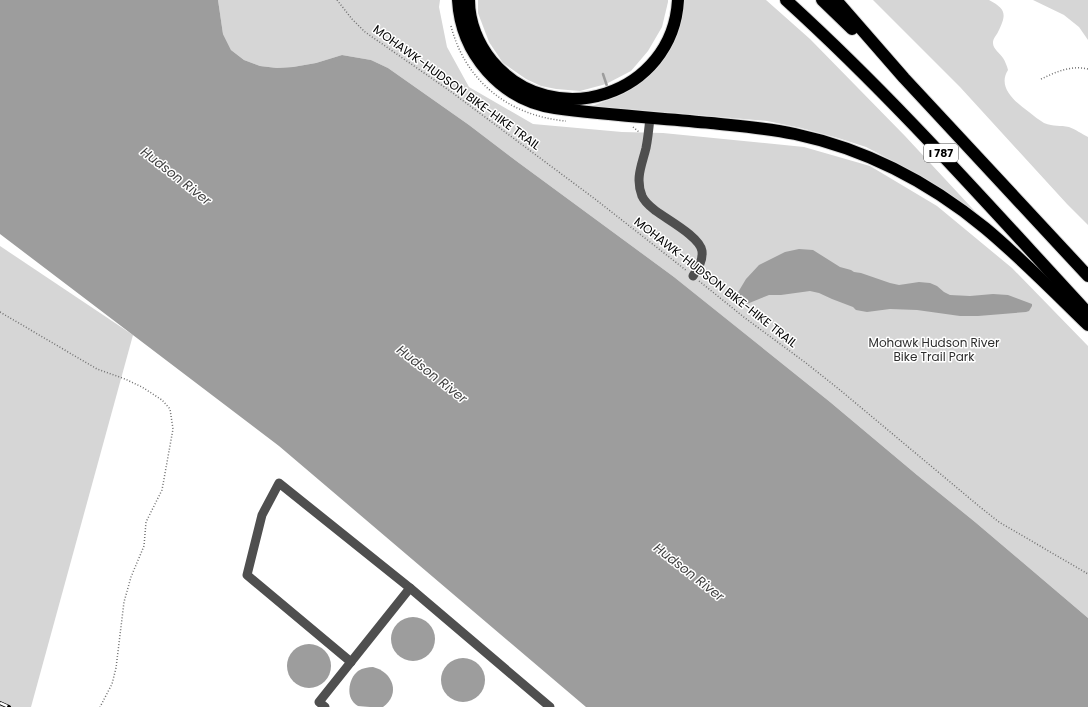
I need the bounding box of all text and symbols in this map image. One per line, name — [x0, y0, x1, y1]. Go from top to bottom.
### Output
street label: MOHAWK-HUDSON BIKE-HIKE TRAIL — [370, 21, 544, 153]
water label: Hudson River — [137, 142, 216, 210]
road number: I 787 — [924, 144, 958, 162]
street label: MOHAWK-HUDSON BIKE-HIKE TRAIL — [631, 213, 801, 351]
park label: Mohawk Hudson River Bike Trail Park — [869, 334, 1000, 365]
water label: Hudson River — [393, 340, 472, 408]
water label: Hudson River — [650, 538, 729, 606]

